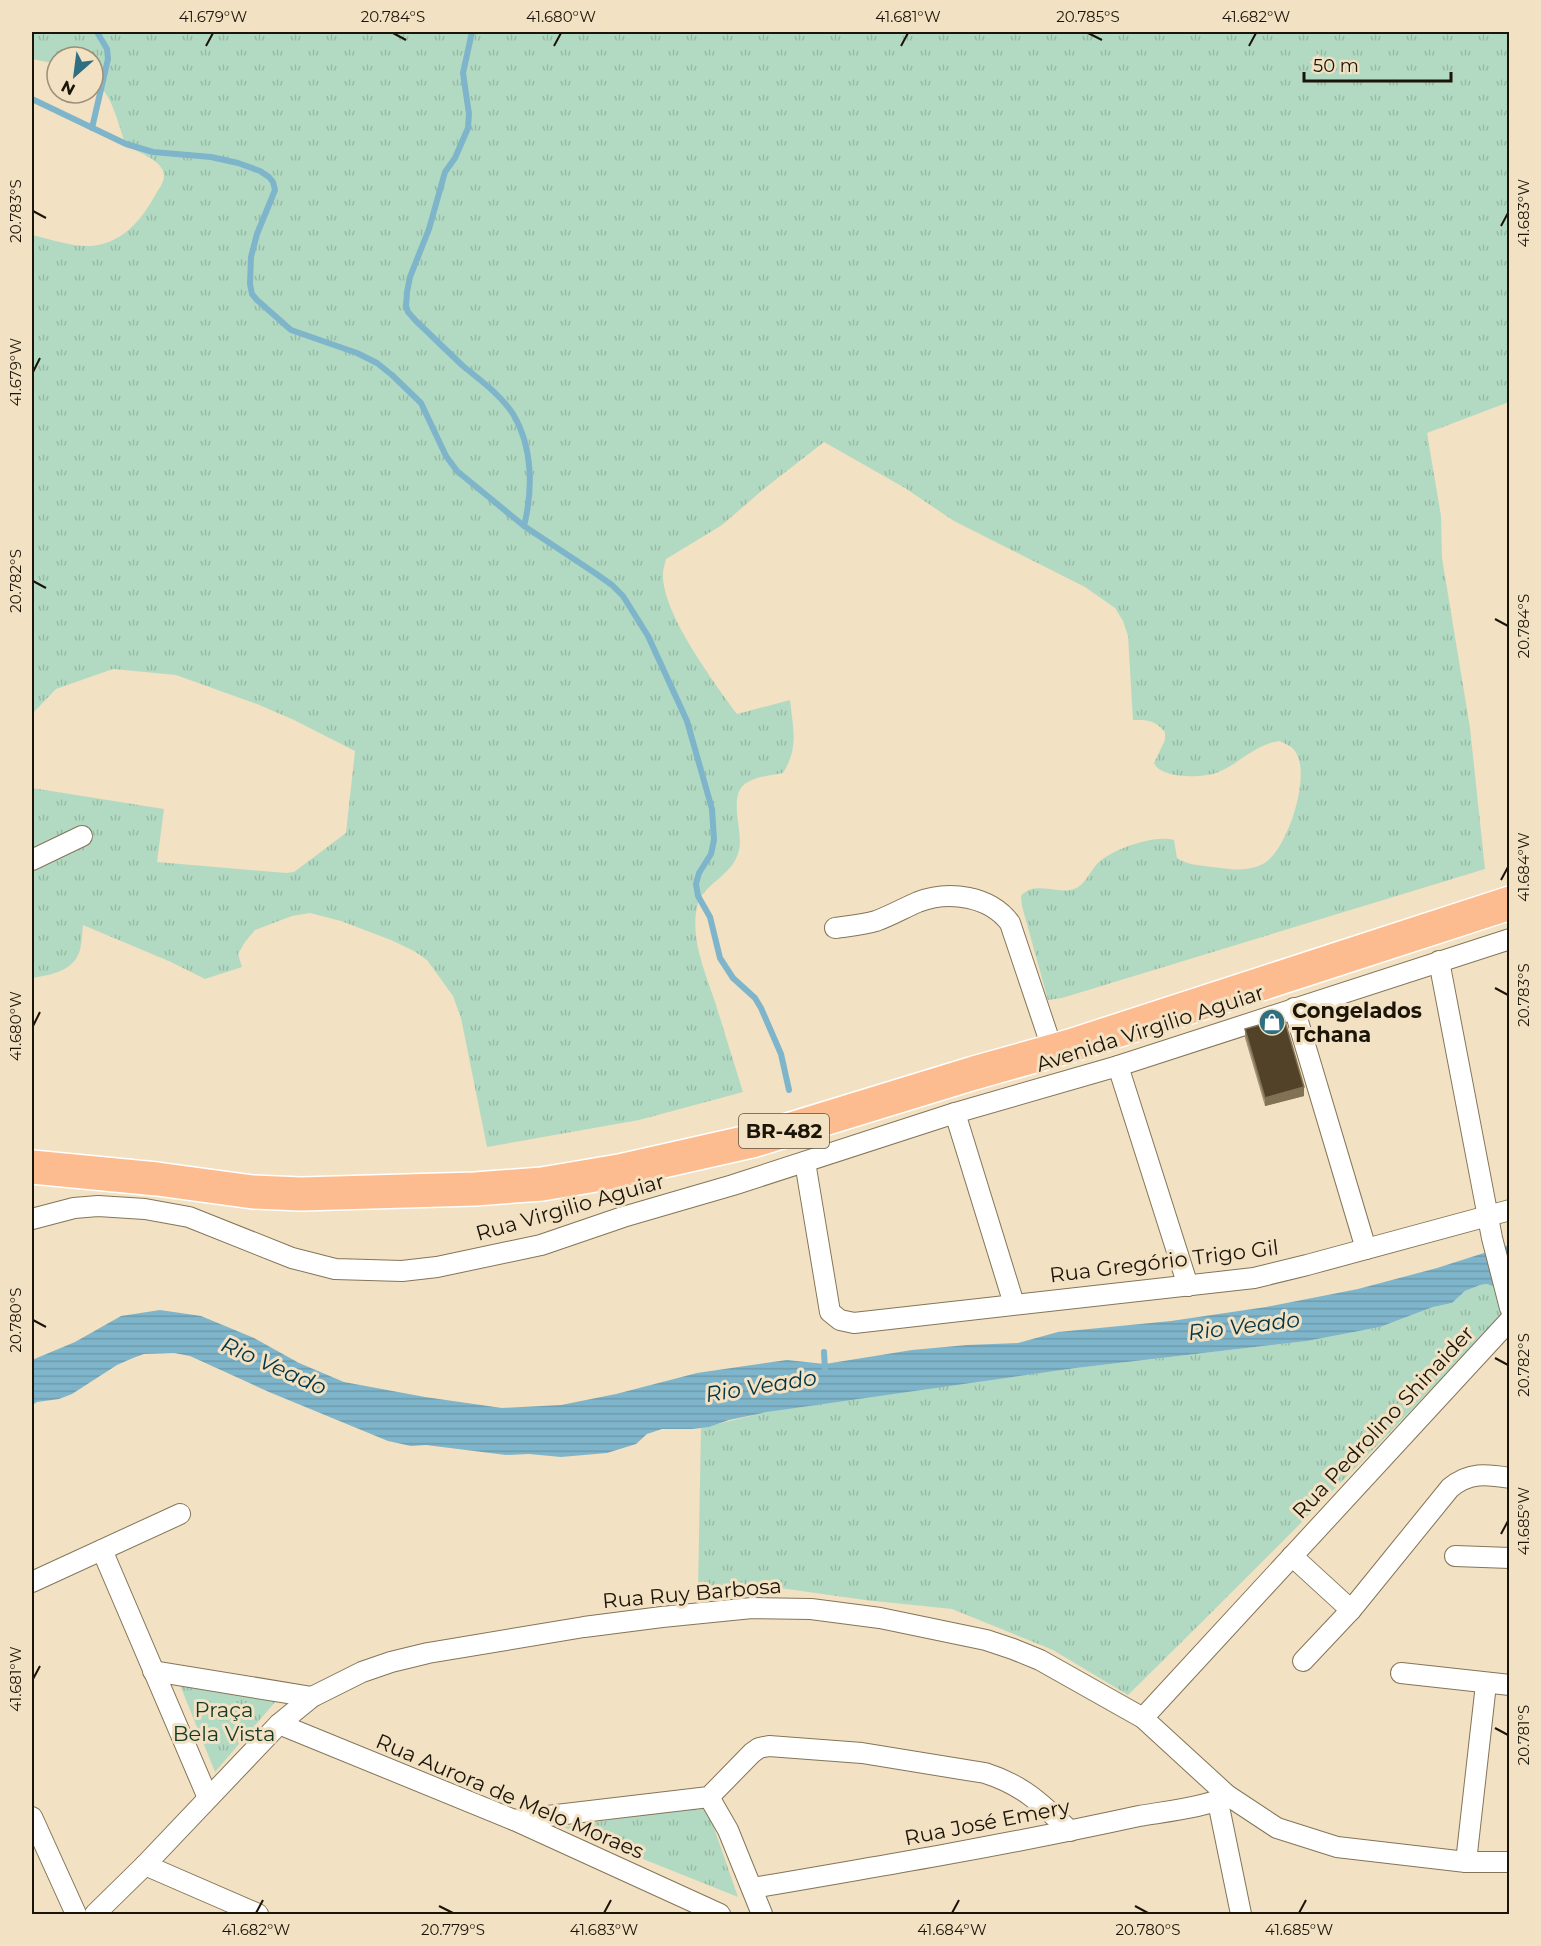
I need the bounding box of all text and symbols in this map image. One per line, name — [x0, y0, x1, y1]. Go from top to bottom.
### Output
text: 41.679°W — [179, 7, 248, 26]
text: 20.784°S — [361, 7, 425, 26]
text: 41.680°W — [526, 7, 596, 26]
text: 41.681°W — [875, 7, 941, 26]
text: 20.785°S — [1056, 7, 1120, 26]
text: 41.682°W — [1222, 7, 1291, 26]
north arrow — [45, 45, 105, 105]
scale bar — [1304, 45, 1451, 83]
text: 50 m — [1313, 55, 1359, 77]
text: N — [58, 76, 78, 99]
text: 20.783°S — [6, 179, 25, 243]
text: 41.683°W — [1514, 179, 1533, 247]
text: 41.679°W — [6, 337, 25, 406]
text: 20.782°S — [6, 549, 25, 613]
text: 20.784°S — [1514, 594, 1533, 658]
text: 41.684°W — [1514, 832, 1533, 902]
text: 20.783°S — [1514, 963, 1533, 1027]
street label: Avenida Virgilio Aguiar — [1033, 979, 1267, 1077]
text: 41.680°W — [6, 991, 25, 1061]
place label: Congelados Tchana — [1292, 998, 1422, 1047]
shop icon: Congelados Tchana — [1257, 1007, 1287, 1037]
road number: BR-482 — [739, 1114, 829, 1148]
street label: Rua Virgilio Aguiar — [473, 1168, 667, 1246]
street label: Rua Gregório Trigo Gil — [1048, 1235, 1280, 1287]
text: 20.780°S — [6, 1287, 25, 1353]
water label: Rio Veado — [1187, 1306, 1301, 1346]
street label: Rua Pedrolino Shinaider — [1287, 1320, 1479, 1524]
water label: Rio Veado — [217, 1331, 331, 1401]
text: 20.782°S — [1514, 1333, 1533, 1397]
water label: Rio Veado — [703, 1364, 819, 1408]
text: 41.685°W — [1514, 1487, 1533, 1555]
street label: Rua Ruy Barbosa — [601, 1573, 783, 1613]
text: 41.681°W — [6, 1646, 25, 1712]
park label: Praça Bela Vista — [173, 1697, 275, 1746]
text: 20.781°S — [1514, 1705, 1533, 1765]
street label: Rua Aurora de Melo Moraes — [372, 1728, 648, 1864]
street label: Rua José Emery — [902, 1794, 1072, 1850]
text: 41.682°W — [222, 1920, 291, 1939]
text: 20.779°S — [421, 1920, 485, 1939]
text: 41.683°W — [570, 1920, 638, 1939]
text: 41.684°W — [917, 1920, 987, 1939]
text: 20.780°S — [1115, 1920, 1181, 1939]
text: 41.685°W — [1265, 1920, 1333, 1939]

